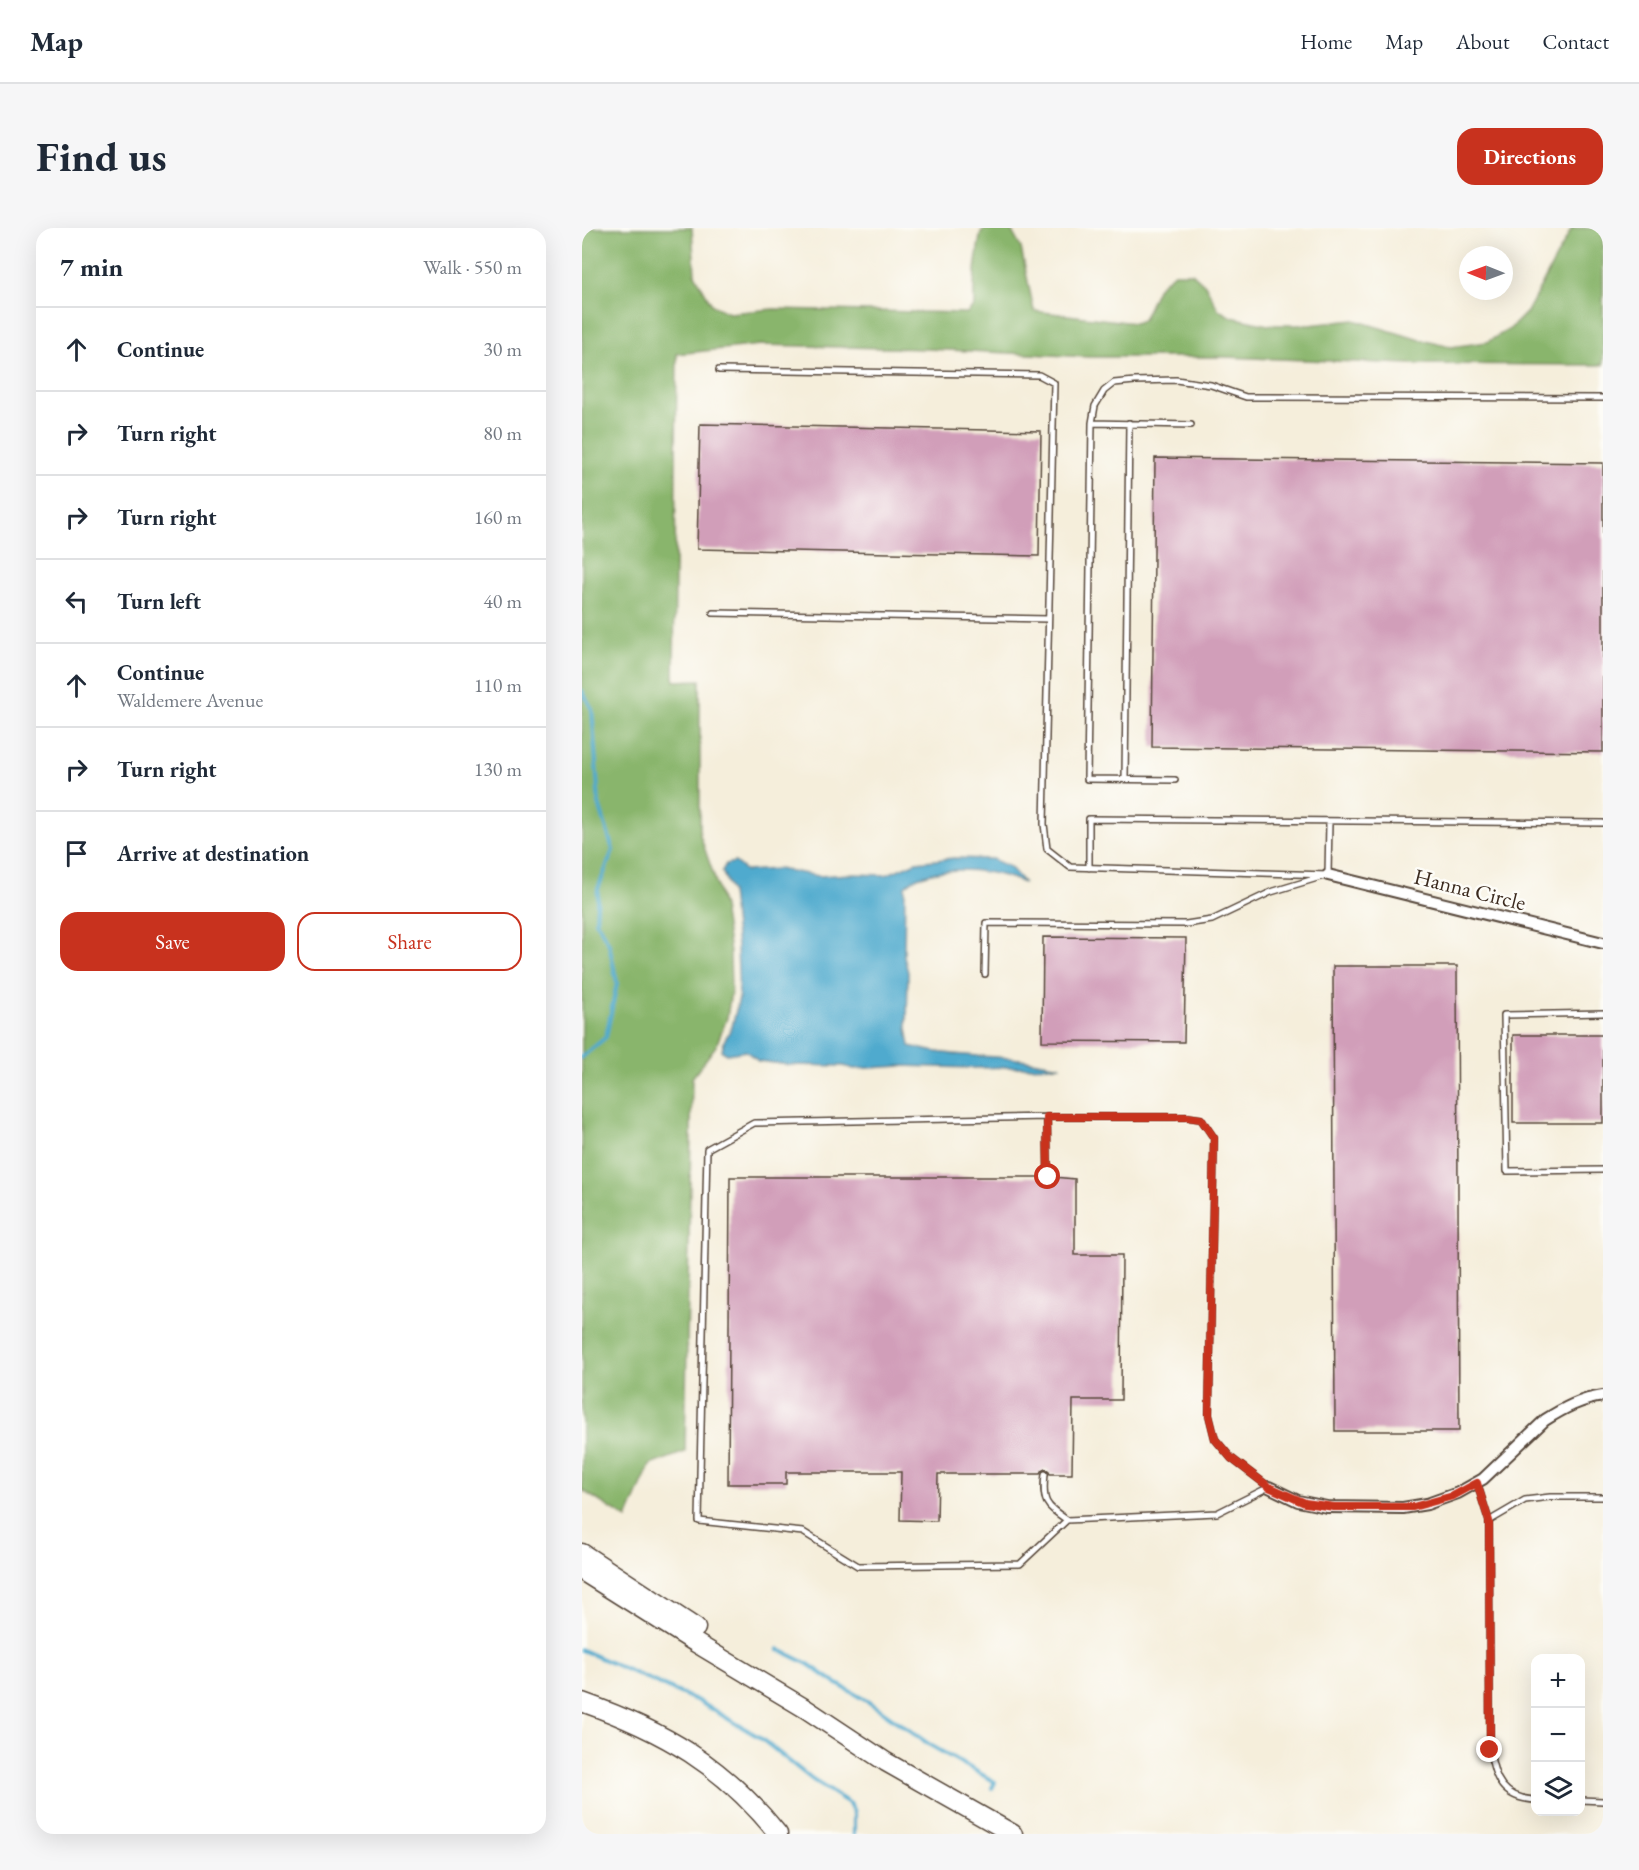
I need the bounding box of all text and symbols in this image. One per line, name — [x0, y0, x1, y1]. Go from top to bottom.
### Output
text: Map — [30, 23, 83, 59]
text: Home — [1300, 28, 1352, 55]
text: Map — [1385, 28, 1423, 55]
text: About — [1456, 28, 1509, 55]
text: Contact — [1542, 28, 1609, 55]
button: Directions — [1457, 128, 1603, 185]
text: Find us — [36, 129, 167, 184]
north arrow — [1459, 246, 1513, 300]
text: 7 min — [60, 250, 123, 284]
text: Walk · 550 m — [423, 254, 522, 280]
icon: ahead — [60, 333, 93, 366]
text: Continue — [117, 335, 204, 364]
text: 30 m — [483, 336, 522, 362]
icon: right — [60, 417, 93, 450]
text: Turn right — [117, 419, 216, 448]
text: 80 m — [483, 420, 522, 446]
icon: right — [60, 501, 93, 534]
text: Turn right — [117, 503, 216, 532]
text: 160 m — [474, 504, 522, 530]
icon: left — [60, 585, 93, 618]
text: Turn left — [117, 587, 201, 616]
text: 40 m — [483, 588, 522, 614]
text: Continue — [117, 658, 204, 687]
icon: ahead — [60, 669, 93, 702]
text: 110 m — [474, 672, 522, 698]
text: Waldemere Avenue — [117, 687, 263, 713]
icon: right — [60, 753, 93, 786]
text: Turn right — [117, 755, 216, 784]
text: 130 m — [474, 756, 522, 782]
icon: arrive — [60, 837, 93, 870]
text: Arrive at destination — [117, 839, 309, 868]
street label: Hanna Circle — [1411, 862, 1529, 917]
button: Save — [60, 912, 285, 971]
button: Share — [297, 912, 522, 971]
route start — [1034, 1163, 1060, 1189]
map controls — [1531, 1654, 1585, 1816]
button: + — [1531, 1654, 1585, 1708]
button: − — [1531, 1708, 1585, 1762]
route end — [1476, 1736, 1502, 1762]
button: layers — [1531, 1762, 1585, 1816]

